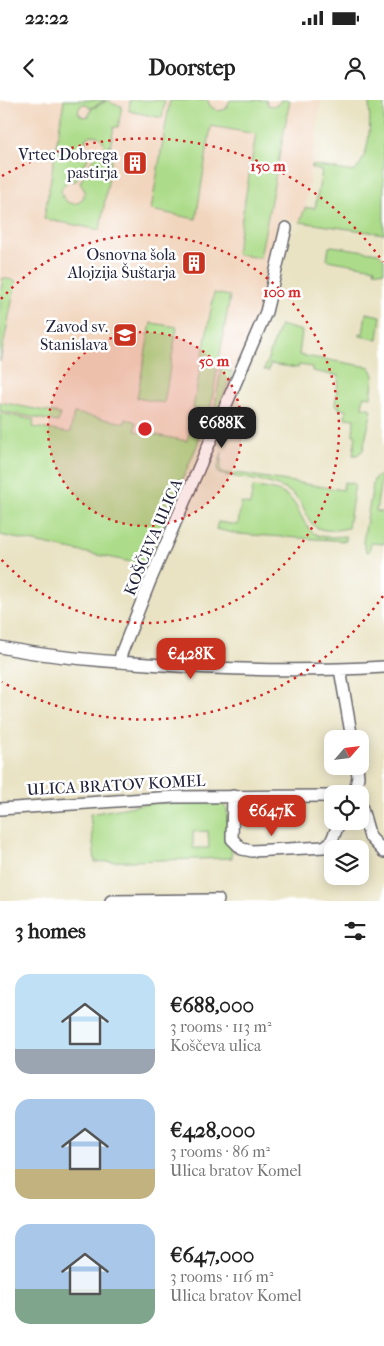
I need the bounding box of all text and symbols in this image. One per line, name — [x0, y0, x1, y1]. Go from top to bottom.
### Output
text: 22:22 — [25, 7, 69, 29]
icon: back — [15, 54, 43, 82]
icon: person — [341, 54, 369, 82]
text: Doorstep — [148, 55, 236, 81]
place label: Vrtec Dobrega pastirja — [17, 145, 119, 182]
building icon: Vrtec Dobrega pastirja — [122, 150, 148, 176]
text: 150 m — [250, 157, 286, 175]
place label: Osnovna šola Alojzija Šuštarja — [67, 245, 177, 282]
building icon: Osnovna šola Alojzija Šuštarja — [181, 250, 207, 276]
text: 100 m — [263, 283, 301, 301]
place label: Zavod sv. Stanislava — [40, 317, 109, 354]
school or university icon: Zavod sv. Stanislava — [112, 322, 138, 348]
text: 50 m — [199, 352, 230, 370]
pin: €688K — [187, 406, 257, 449]
text: €688K — [199, 413, 245, 432]
centre of rings — [136, 420, 154, 438]
street label: KOŠČEVA ULICA — [119, 475, 186, 598]
pin: €428K — [156, 638, 226, 680]
text: €428K — [168, 644, 214, 663]
north arrow — [324, 730, 369, 775]
map controls — [324, 730, 369, 885]
street label: ULICA BRATOV KOMEL — [26, 771, 206, 799]
button: locate — [324, 785, 369, 830]
pin: €647K — [237, 794, 307, 837]
text: €647K — [249, 801, 295, 820]
button: layers — [324, 840, 369, 885]
icon: filters — [341, 917, 369, 945]
text: 3 homes — [15, 919, 86, 943]
text: €688,000 — [170, 993, 254, 1017]
icon: home — [55, 994, 115, 1054]
text: 3 rooms · 113 m² — [170, 1017, 271, 1036]
text: Koščeva ulica — [170, 1036, 261, 1055]
text: €428,000 — [170, 1118, 255, 1142]
icon: home — [55, 1119, 115, 1179]
text: 3 rooms · 86 m² — [170, 1142, 270, 1161]
text: Ulica bratov Komel — [170, 1161, 302, 1180]
text: €647,000 — [170, 1243, 254, 1267]
icon: home — [55, 1244, 115, 1304]
text: 3 rooms · 116 m² — [170, 1267, 273, 1286]
text: Ulica bratov Komel — [170, 1286, 302, 1305]

